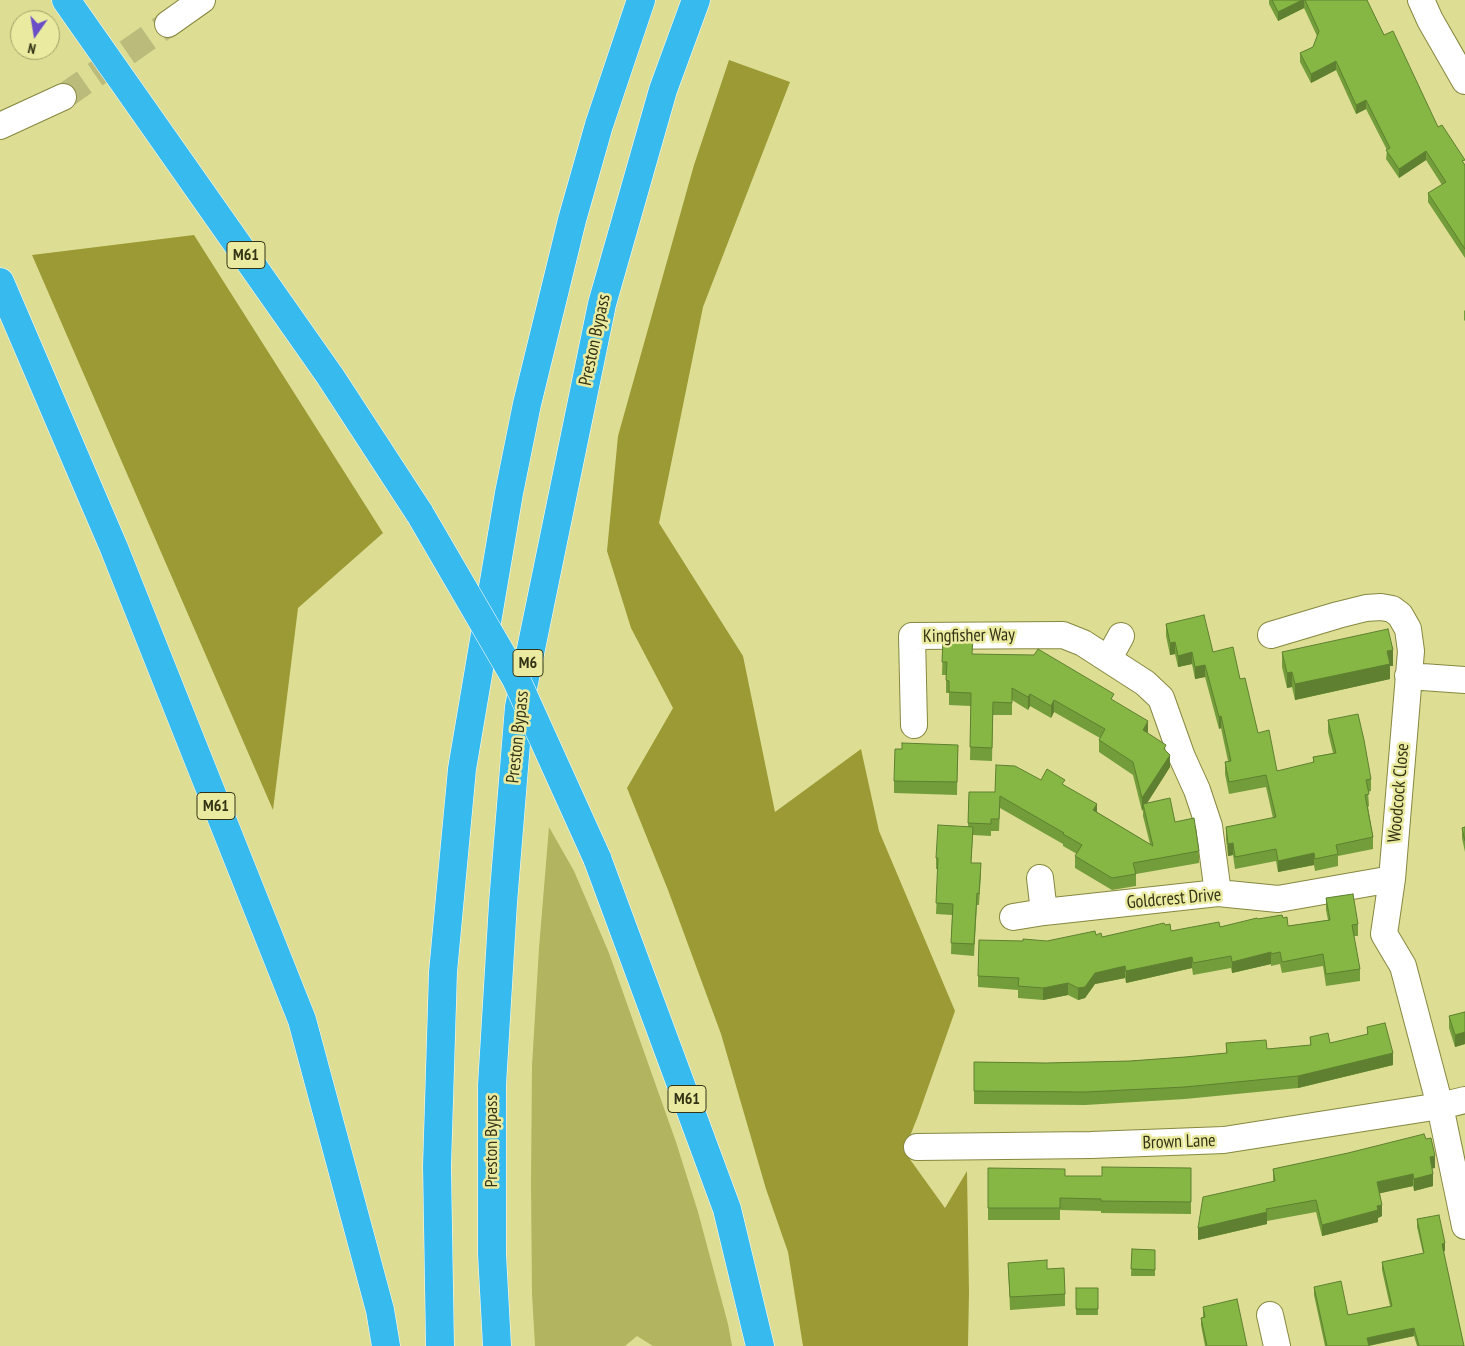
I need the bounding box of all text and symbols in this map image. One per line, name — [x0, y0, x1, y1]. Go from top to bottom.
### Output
north arrow — [10, 10, 60, 60]
text: N — [26, 39, 38, 58]
road number: M61 — [227, 242, 265, 268]
street label: Preston Bypass — [575, 292, 615, 388]
street label: Kingfisher Way — [923, 624, 1015, 648]
road number: M6 — [513, 650, 543, 676]
street label: Preston Bypass — [502, 690, 534, 784]
street label: Woodcock Close — [1384, 742, 1414, 844]
road number: M61 — [197, 792, 235, 819]
street label: Goldcrest Drive — [1126, 884, 1222, 914]
road number: M61 — [668, 1086, 706, 1112]
street label: Preston Bypass — [481, 1095, 503, 1187]
street label: Brown Lane — [1142, 1130, 1216, 1154]

